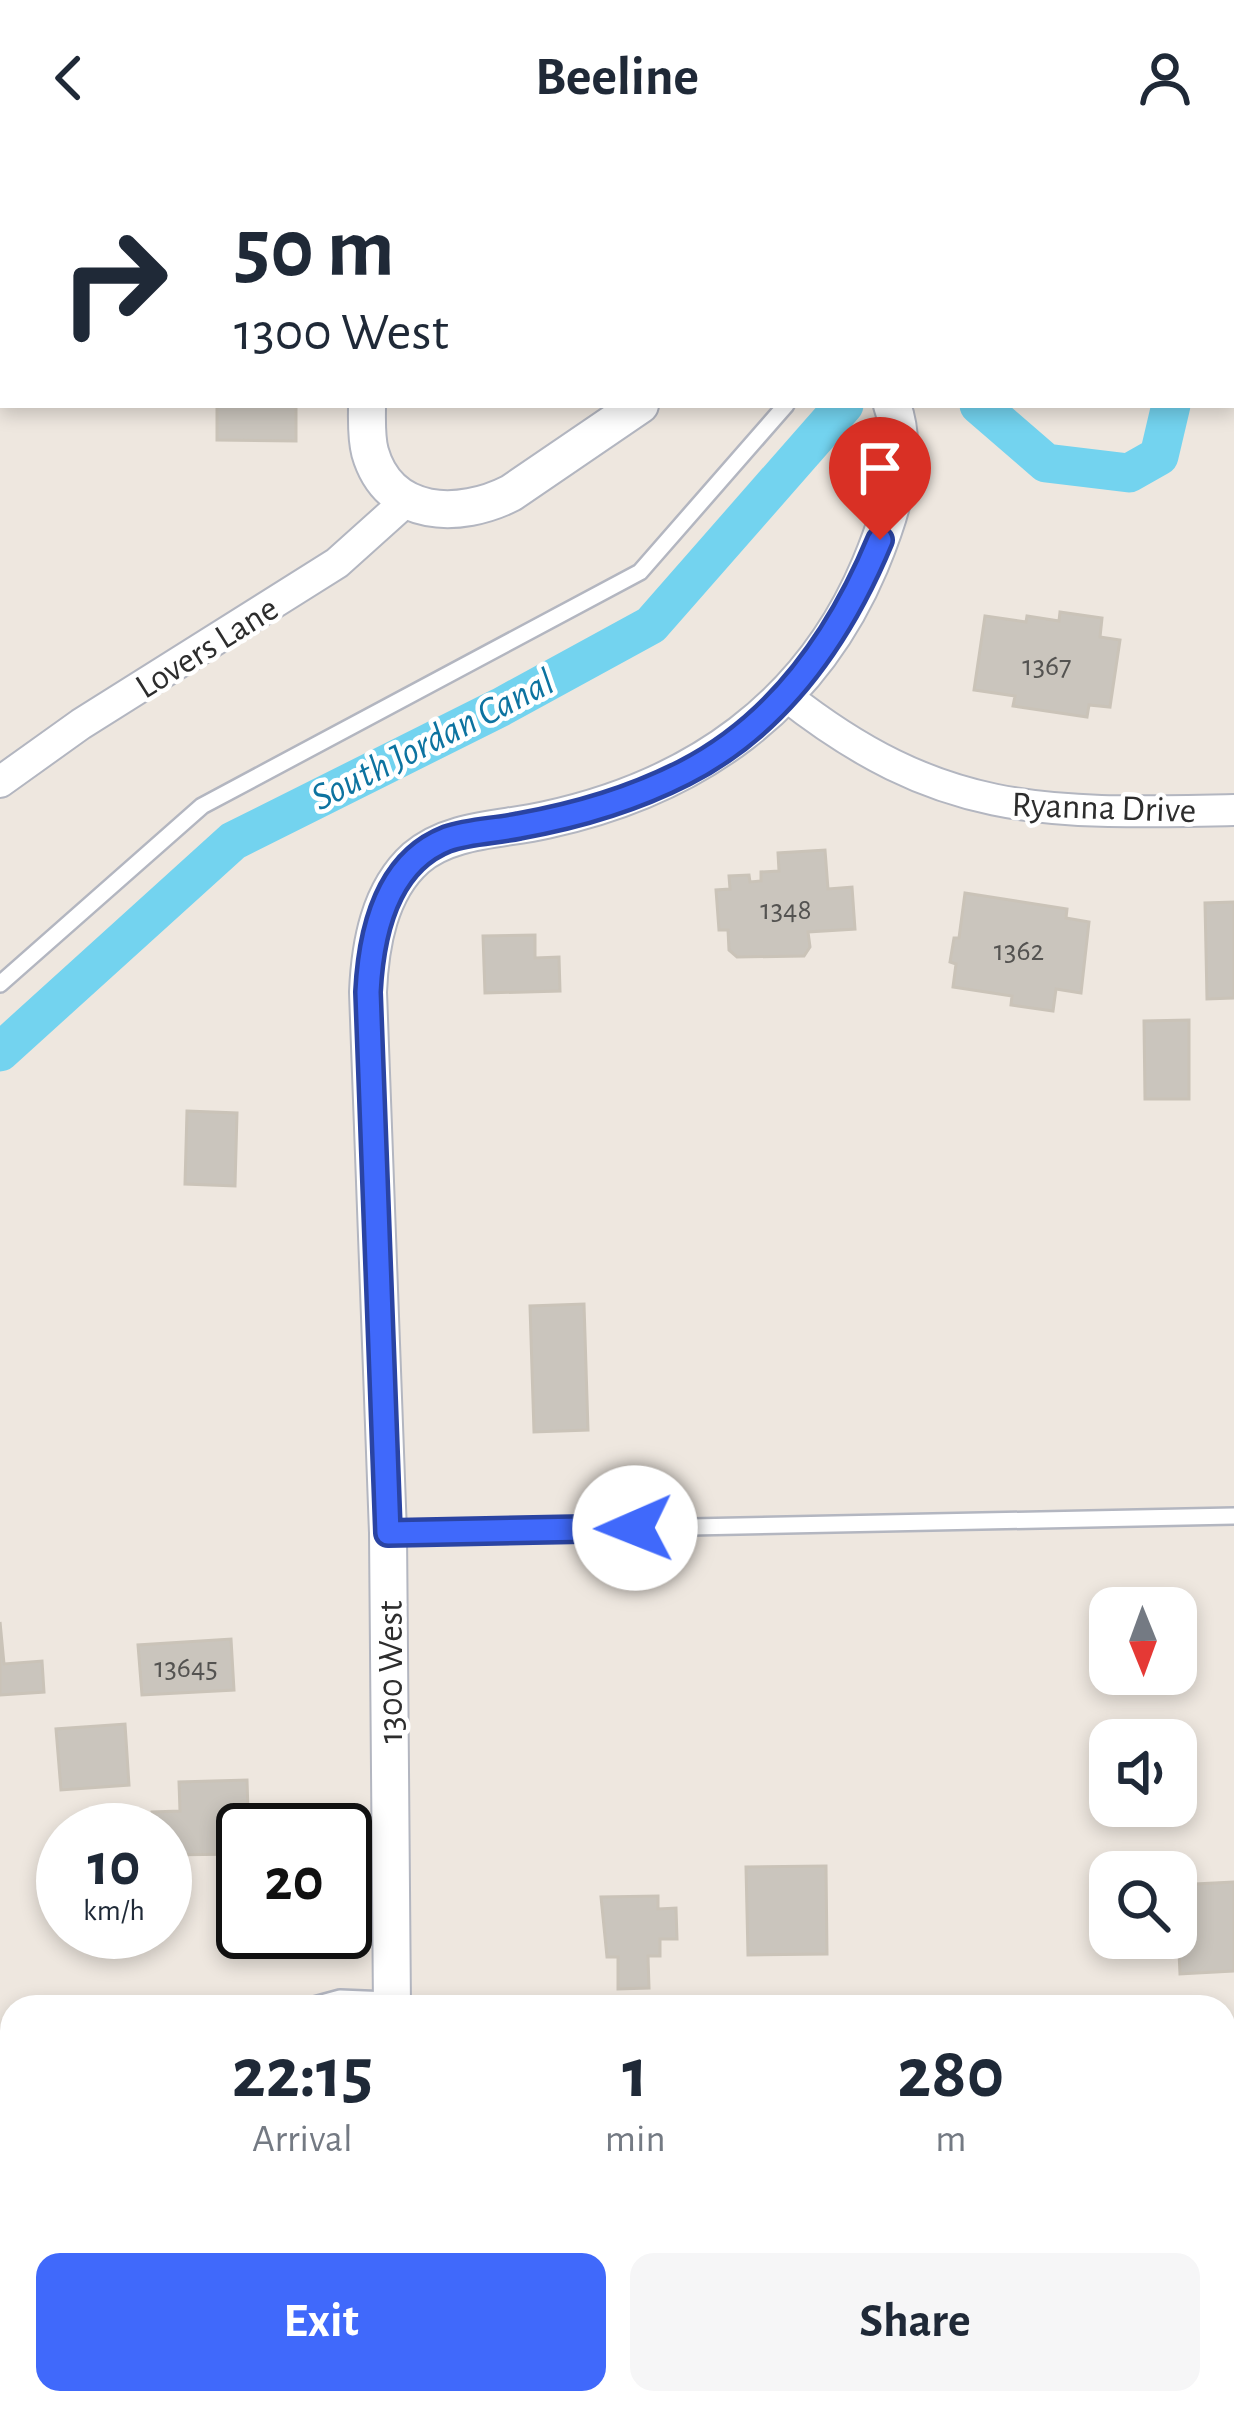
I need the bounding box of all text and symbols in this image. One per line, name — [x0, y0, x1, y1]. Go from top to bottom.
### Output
icon: back — [36, 45, 102, 111]
icon: person — [1132, 45, 1198, 111]
text: Beeline — [535, 51, 699, 105]
icon: right — [36, 204, 192, 360]
text: 50 m — [234, 208, 395, 292]
text: 1300 West — [234, 306, 449, 360]
pin — [829, 417, 931, 540]
icon: arrive — [847, 435, 913, 501]
street label: Lovers Lane — [130, 590, 285, 705]
house number: 1367 — [1022, 651, 1072, 681]
water label: South Jordan Canal — [305, 662, 561, 818]
street label: Ryanna Drive — [1011, 787, 1197, 829]
house number: 1348 — [760, 895, 812, 925]
house number: 1362 — [994, 936, 1044, 966]
position arrow — [572, 1465, 698, 1591]
north arrow — [1089, 1587, 1197, 1695]
map controls — [1089, 1587, 1197, 1959]
street label: 1300 West — [373, 1600, 409, 1744]
house number: 13645 — [154, 1653, 218, 1683]
button: sound — [1089, 1719, 1197, 1827]
speed limit sign: 20 — [216, 1803, 372, 1959]
text: 10 — [88, 1836, 140, 1896]
button: search — [1089, 1851, 1197, 1959]
text: km/h — [83, 1896, 145, 1926]
text: 22:15 — [232, 2038, 373, 2110]
text: 1 — [622, 2038, 648, 2110]
text: 280 — [897, 2038, 1004, 2110]
text: Arrival — [252, 2120, 353, 2159]
text: min — [605, 2120, 666, 2159]
text: m — [935, 2120, 966, 2159]
button: Exit — [36, 2253, 606, 2391]
button: Share — [630, 2253, 1200, 2391]

